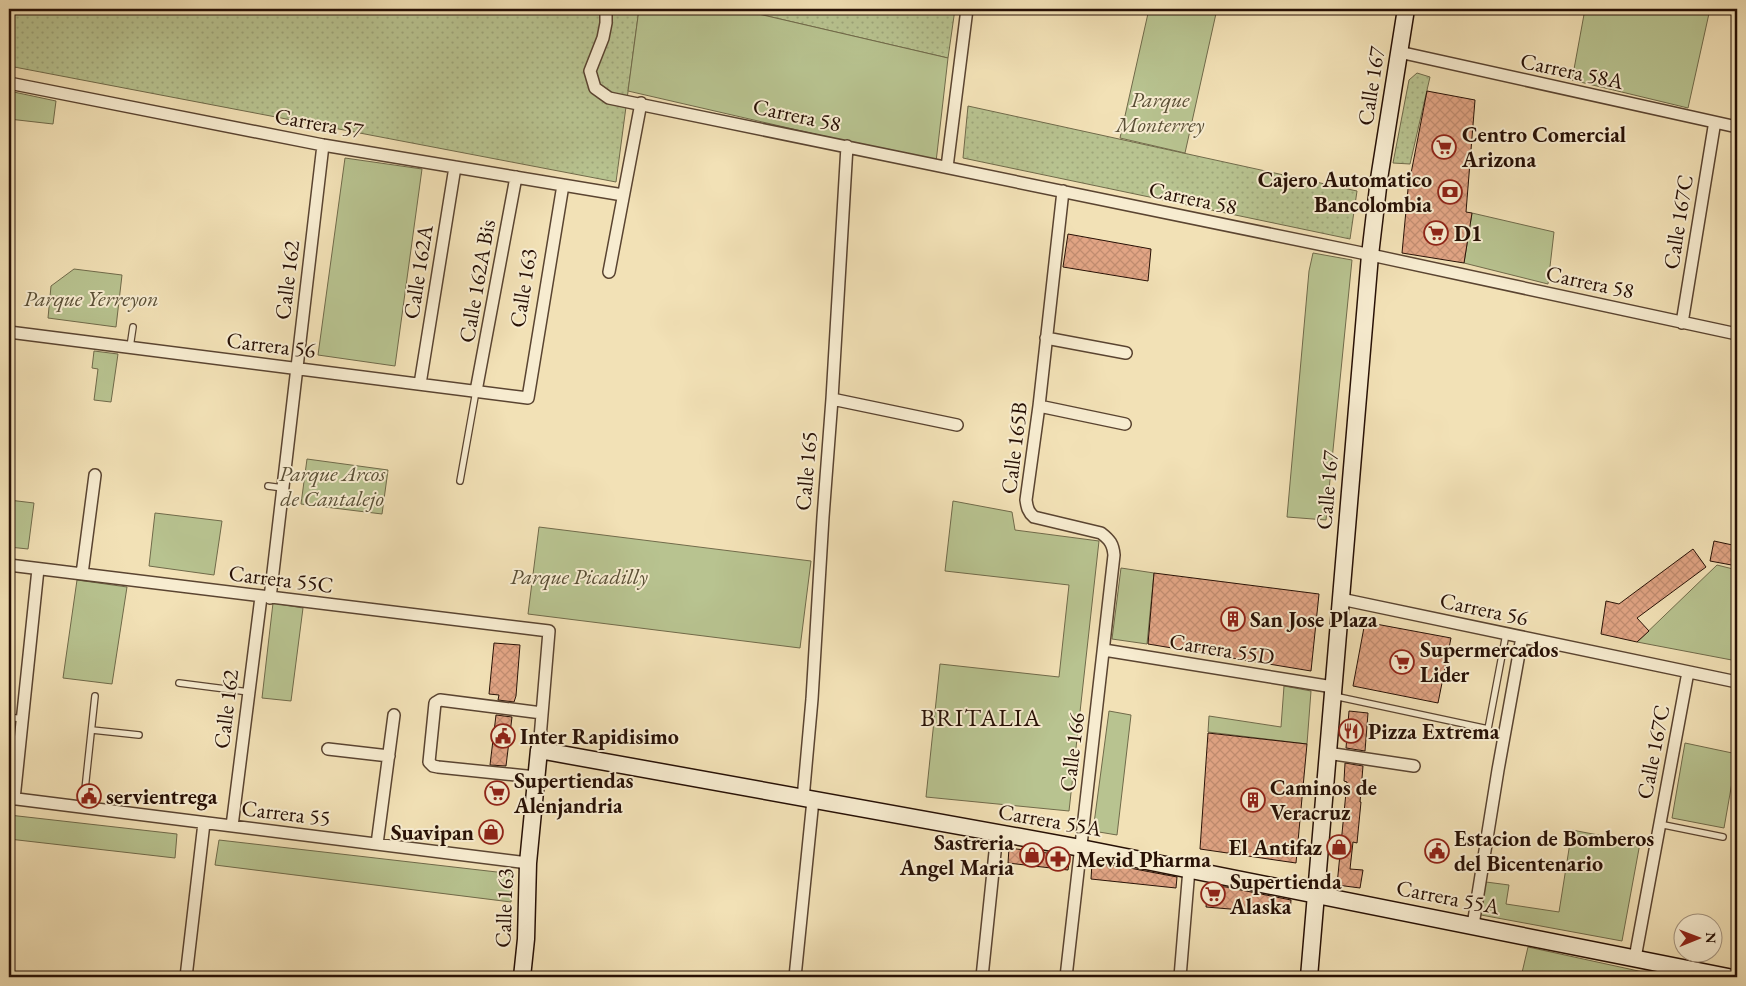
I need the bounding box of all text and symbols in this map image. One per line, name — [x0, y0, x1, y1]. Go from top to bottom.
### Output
street label: Calle 167 — [1350, 44, 1392, 128]
street label: Carrera 58A — [1518, 46, 1627, 96]
park label: Parque Monterrey — [1114, 85, 1204, 139]
street label: Carrera 58 — [750, 92, 844, 138]
street label: Carrera 57 — [272, 101, 366, 145]
place label: Centro Comercial Arizona — [1461, 120, 1626, 174]
supermarket icon: Centro Comercial Arizona — [1431, 134, 1457, 160]
place label: Cajero Automatico Bancolombia — [1258, 165, 1432, 219]
street label: Calle 167C — [1656, 173, 1700, 271]
street label: Carrera 58 — [1146, 175, 1240, 221]
bank icon: Cajero Automatico Bancolombia — [1437, 179, 1463, 205]
street label: Calle 162A Bis — [452, 217, 502, 345]
place label: D1 — [1454, 219, 1483, 248]
supermarket icon: D1 — [1423, 220, 1449, 246]
street label: Calle 162A — [396, 222, 440, 321]
street label: Calle 162 — [268, 238, 306, 321]
street label: Calle 163 — [502, 246, 544, 330]
street label: Carrera 58 — [1543, 259, 1637, 305]
park label: Parque Yerreyon — [24, 284, 159, 313]
street label: Carrera 56 — [225, 325, 318, 365]
street label: Calle 165B — [994, 400, 1034, 496]
street label: Calle 165 — [788, 430, 824, 512]
street label: Calle 167 — [1309, 449, 1345, 531]
park label: Parque Arcos de Cantalejo — [279, 459, 386, 513]
street label: Carrera 55C — [227, 558, 335, 600]
park label: Parque Picadilly — [510, 562, 648, 591]
street label: Carrera 56 — [1437, 586, 1531, 633]
place label: San Jose Plaza — [1250, 605, 1378, 634]
building icon: San Jose Plaza — [1220, 606, 1246, 632]
street label: Carrera 55D — [1167, 626, 1277, 672]
place label: Supermercados Lider — [1420, 635, 1558, 689]
supermarket icon: Supermercados Lider — [1389, 649, 1415, 675]
street label: Calle 162 — [207, 667, 245, 750]
district label: BRITALIA — [920, 701, 1042, 733]
street label: Calle 167C — [1630, 702, 1676, 802]
street label: Calle 166 — [1053, 710, 1091, 793]
place label: Pizza Extrema — [1368, 717, 1500, 746]
restaurant icon: Pizza Extrema — [1338, 718, 1364, 744]
place label: Inter Rapidisimo — [520, 722, 679, 751]
public building icon: Inter Rapidisimo — [490, 723, 516, 749]
place label: Supertiendas Alenjandria — [513, 766, 634, 820]
place label: Caminos de Veracruz — [1270, 773, 1377, 827]
supermarket icon: Supertiendas Alenjandria — [484, 780, 510, 806]
place label: servientrega — [106, 782, 218, 811]
public building icon: servientrega — [76, 783, 102, 809]
building icon: Caminos de Veracruz — [1240, 787, 1266, 813]
street label: Carrera 55 — [240, 793, 332, 833]
street label: Carrera 55A — [996, 797, 1105, 843]
place label: Suavipan — [391, 818, 475, 847]
shop icon: Suavipan — [478, 819, 504, 845]
place label: Estacion de Bomberos del Bicentenario — [1454, 824, 1654, 878]
place label: Sastreria Angel Maria — [899, 828, 1014, 882]
place label: El Antifaz — [1229, 833, 1322, 862]
shop icon: El Antifaz — [1326, 834, 1352, 860]
public building icon: Estacion de Bomberos del Bicentenario — [1424, 838, 1450, 864]
shop icon: Sastreria Angel Maria — [1019, 842, 1045, 868]
place label: Mevid Pharma — [1076, 845, 1211, 874]
pharmacy icon: Mevid Pharma — [1045, 846, 1071, 872]
place label: Supertienda Alaska — [1229, 867, 1342, 921]
street label: Calle 163 — [488, 868, 520, 948]
street label: Carrera 55A — [1394, 873, 1503, 921]
supermarket icon: Supertienda Alaska — [1200, 881, 1226, 907]
north arrow — [1674, 914, 1724, 964]
text: N — [1702, 932, 1720, 944]

